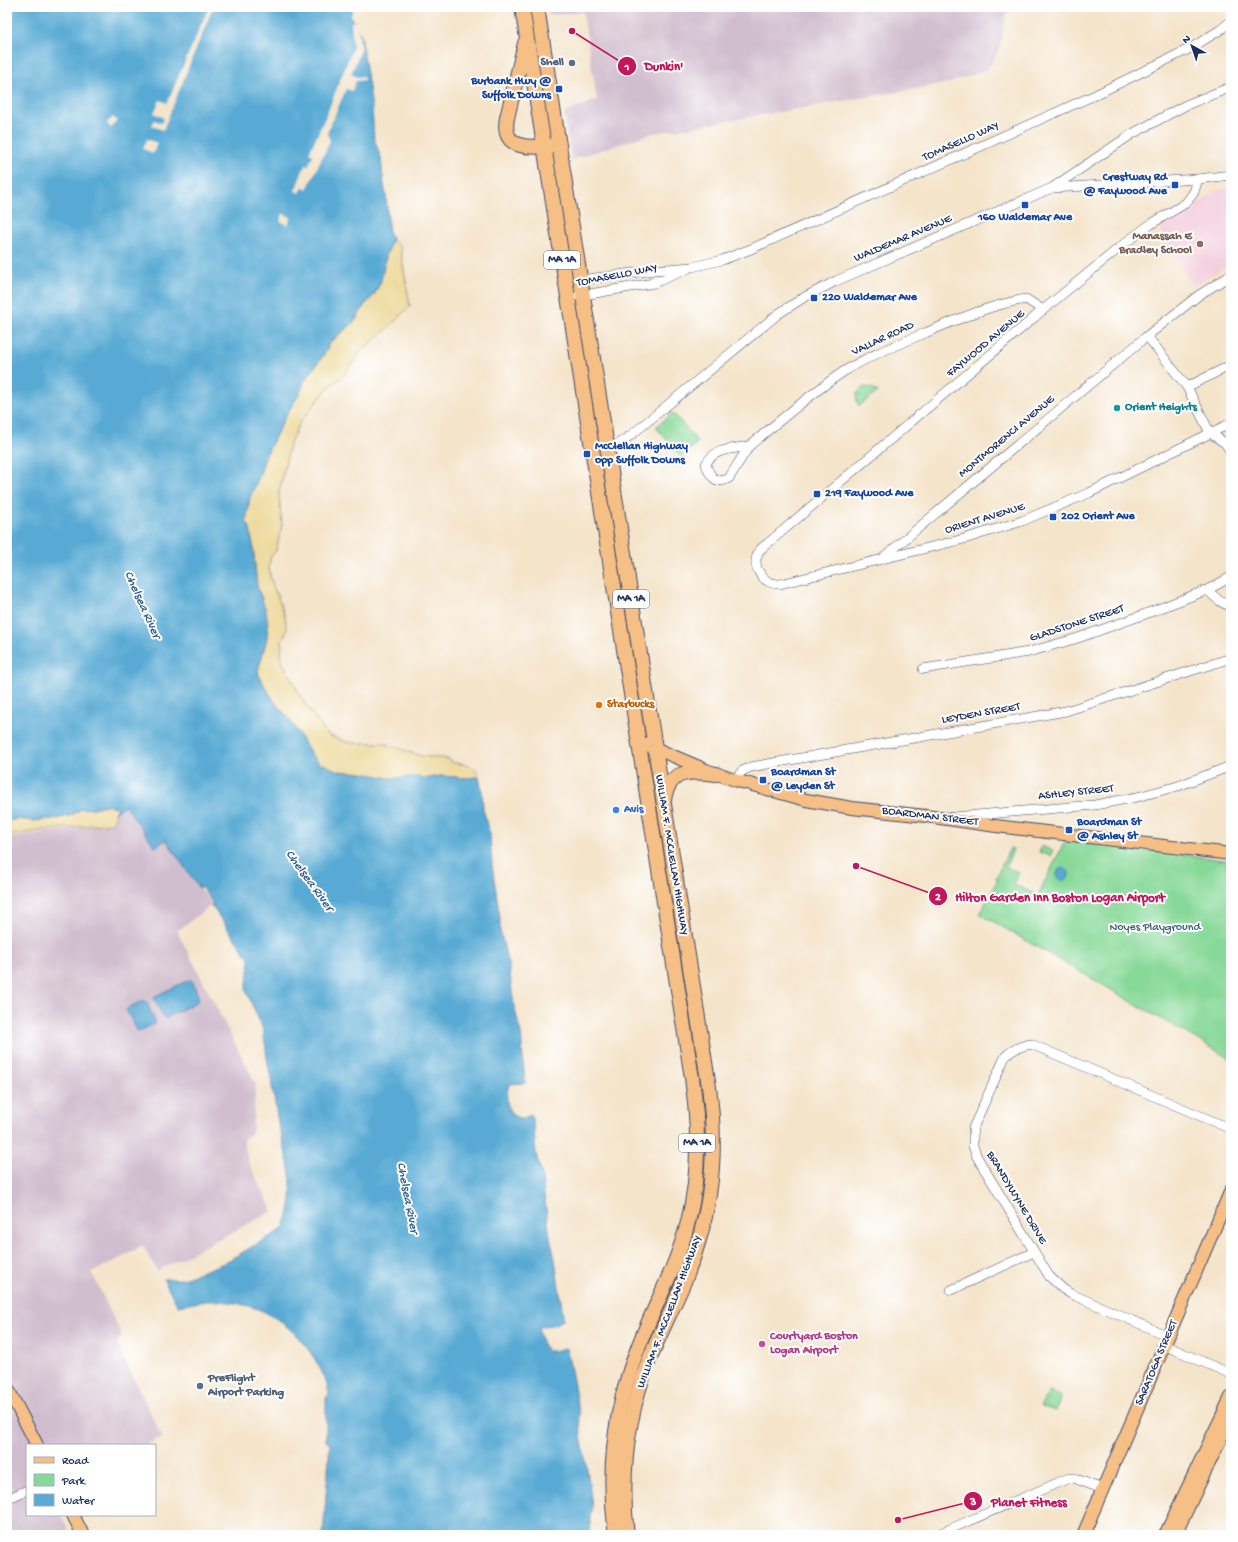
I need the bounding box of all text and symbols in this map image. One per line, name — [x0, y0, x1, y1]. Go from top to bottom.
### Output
north arrow — [1172, 26, 1212, 66]
text: N — [1180, 33, 1193, 47]
callout: Dunkin' — [617, 53, 691, 78]
place label: Shell — [541, 56, 564, 70]
marker: Shell — [567, 58, 577, 68]
text: Dunkin' — [644, 60, 683, 75]
text: 1 — [624, 61, 630, 75]
place label: Burbank Hwy @ Suffolk Downs — [470, 75, 552, 103]
marker: Burbank Hwy @ Suffolk Downs — [554, 84, 564, 94]
street label: TOMASELLO WAY — [920, 119, 1002, 165]
place label: Crestway Rd @ Faywood Ave — [1083, 171, 1169, 199]
marker: Crestway Rd @ Faywood Ave — [1170, 180, 1180, 190]
marker: 160 Waldemar Ave — [1020, 200, 1030, 210]
place label: 160 Waldemar Ave — [977, 211, 1073, 225]
street label: WALDEMAR AVENUE — [852, 212, 955, 266]
place label: Manassah E Bradley School — [1118, 230, 1194, 258]
marker: Manassah E Bradley School — [1195, 239, 1205, 249]
road number: MA 1A — [544, 251, 580, 269]
street label: TOMASELLO WAY — [574, 261, 659, 291]
place label: 220 Waldemar Ave — [822, 291, 918, 305]
marker: 220 Waldemar Ave — [809, 293, 819, 303]
street label: FAYWOOD AVENUE — [943, 307, 1028, 381]
street label: VALLAR ROAD — [849, 318, 917, 360]
street label: MONTMORENCI AVENUE — [956, 392, 1058, 481]
place label: Orient Heights — [1125, 401, 1198, 415]
marker: Orient Heights — [1112, 403, 1122, 413]
place label: McClellan Highway opp Suffolk Downs — [594, 440, 688, 468]
marker: McClellan Highway opp Suffolk Downs — [582, 449, 592, 459]
place label: 219 Faywood Ave — [825, 487, 914, 501]
marker: 219 Faywood Ave — [812, 489, 822, 499]
street label: ORIENT AVENUE — [943, 500, 1027, 538]
place label: 202 Orient Ave — [1061, 510, 1136, 524]
marker: 202 Orient Ave — [1048, 512, 1058, 522]
water label: Chelsea River — [120, 569, 164, 643]
road number: MA 1A — [613, 590, 649, 608]
street label: GLADSTONE STREET — [1028, 602, 1127, 646]
place label: Starbucks — [607, 698, 655, 712]
marker: Starbucks — [594, 700, 604, 710]
street label: LEYDEN STREET — [941, 700, 1023, 728]
place label: Boardman St @ Leyden St — [770, 766, 837, 794]
street label: WILLIAM F. MCCLELLAN HIGHWAY — [651, 774, 691, 937]
marker: Boardman St @ Leyden St — [758, 775, 768, 785]
street label: ASHLEY STREET — [1038, 782, 1116, 804]
place label: Avis — [623, 803, 644, 817]
street label: BOARDMAN STREET — [880, 804, 980, 830]
marker: Avis — [611, 805, 621, 815]
place label: Boardman St @ Ashley St — [1076, 816, 1143, 844]
marker: Boardman St @ Ashley St — [1064, 825, 1074, 835]
water label: Chelsea River — [282, 847, 338, 916]
callout: Hilton Garden Inn Boston Logan Airport — [928, 884, 1173, 909]
text: 2 — [935, 891, 941, 905]
text: Hilton Garden Inn Boston Logan Airport — [955, 891, 1166, 907]
park label: Noyes Playground — [1110, 921, 1201, 935]
road number: MA 1A — [679, 1134, 715, 1152]
street label: BRANDYWYNE DRIVE — [982, 1148, 1050, 1247]
water label: Chelsea River — [393, 1161, 422, 1237]
street label: WILLIAM F. MCCLELLAN HIGHWAY — [634, 1233, 706, 1390]
street label: SARATOGA STREET — [1133, 1317, 1182, 1408]
place label: Courtyard Boston Logan Airport — [769, 1330, 858, 1358]
marker: Courtyard Boston Logan Airport — [757, 1339, 767, 1349]
place label: PreFlight Airport Parking — [207, 1372, 284, 1400]
marker: PreFlight Airport Parking — [195, 1381, 205, 1391]
legend — [26, 1444, 156, 1516]
text: Road — [62, 1455, 89, 1469]
text: Park — [61, 1475, 87, 1489]
callout: Planet Fitness — [963, 1489, 1075, 1514]
text: Water — [62, 1495, 96, 1509]
text: 3 — [969, 1496, 976, 1510]
text: Planet Fitness — [990, 1496, 1068, 1511]

